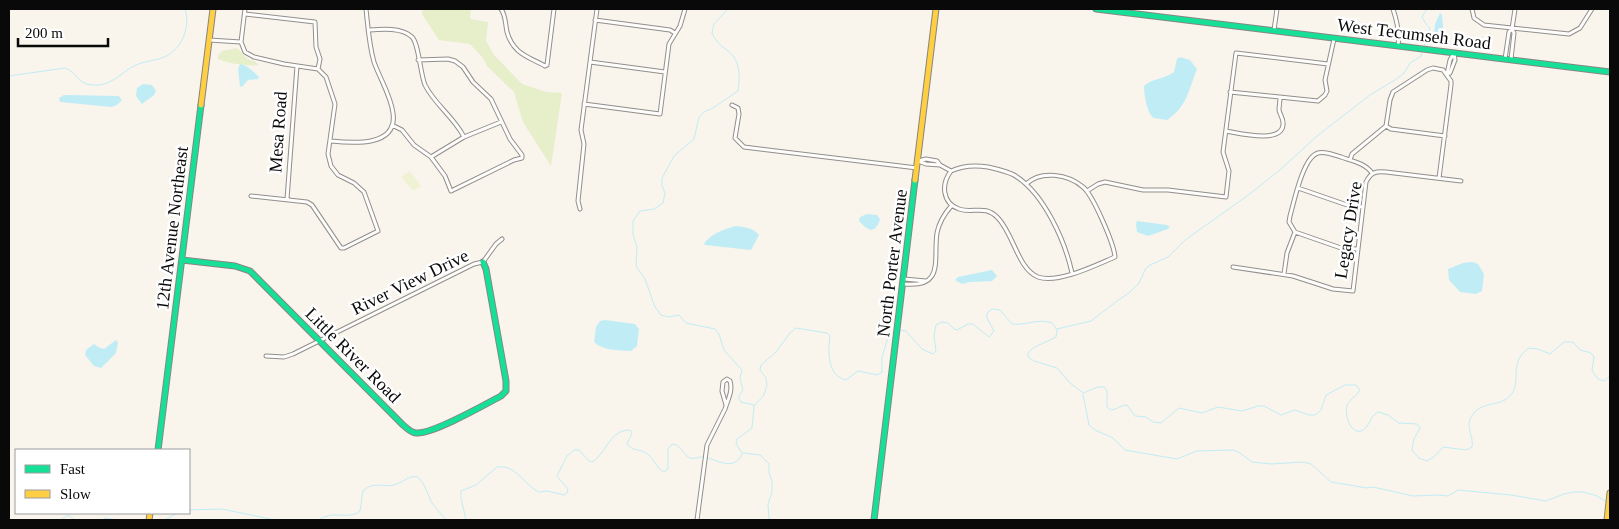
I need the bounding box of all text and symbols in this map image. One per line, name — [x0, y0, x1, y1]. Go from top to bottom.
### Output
scale bar — [18, 15, 108, 47]
street label: West Tecumseh Road — [1336, 15, 1492, 53]
text: 200 m — [25, 25, 63, 41]
street label: Mesa Road — [265, 91, 291, 173]
street label: 12th Avenue Northeast — [152, 145, 192, 311]
street label: Legacy Drive — [1330, 180, 1366, 280]
street label: North Porter Avenue — [873, 188, 911, 338]
street label: River View Drive — [348, 245, 472, 319]
street label: Little River Road — [301, 303, 405, 407]
legend — [15, 449, 190, 514]
text: Fast — [60, 461, 86, 477]
text: Slow — [60, 486, 91, 502]

